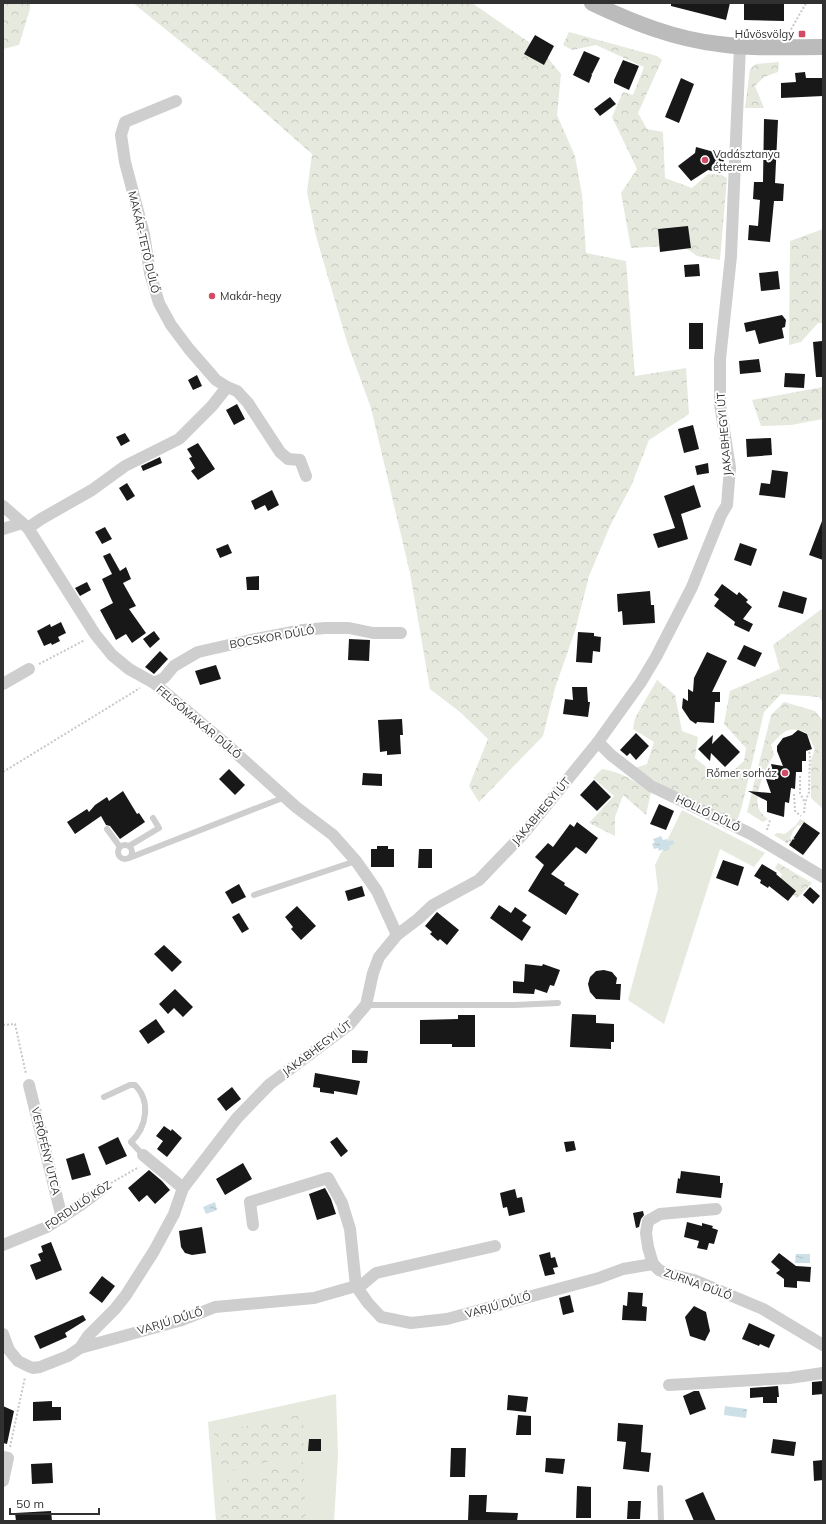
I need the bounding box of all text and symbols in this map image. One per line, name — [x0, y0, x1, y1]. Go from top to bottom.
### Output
place label: Hűvösvölgy — [735, 27, 794, 41]
marker: Hűvösvölgy — [797, 29, 807, 39]
place label: Vadásztanya étterem — [713, 147, 780, 174]
marker: Vadásztanya étterem — [700, 155, 710, 165]
street label: MAKÁR-TETŐ DŰLŐ — [125, 189, 164, 295]
place label: Makár-hegy — [220, 289, 282, 303]
marker: Makár-hegy — [207, 291, 217, 301]
street label: JAKABHEGYI ÚT — [713, 391, 735, 476]
street label: BOCSKOR DŰLŐ — [228, 622, 316, 651]
street label: FELSŐMAKÁR DŰLŐ — [154, 682, 245, 762]
place label: Rőmer sorház — [706, 766, 777, 780]
marker: Rőmer sorház — [780, 768, 790, 778]
street label: JAKABHEGYI ÚT — [509, 774, 574, 848]
street label: HOLLÓ DŰLŐ — [673, 790, 743, 835]
street label: JAKABHEGYI ÚT — [279, 1017, 355, 1079]
street label: VERŐFÉNY UTCA — [28, 1105, 65, 1196]
street label: FORDULÓ KÖZ — [42, 1177, 114, 1232]
street label: ZURNA DŰLŐ — [662, 1264, 734, 1303]
street label: VARJÚ DŰLŐ — [463, 1288, 532, 1321]
street label: VARJÚ DŰLŐ — [135, 1303, 204, 1338]
scale bar — [10, 1490, 99, 1516]
text: 50 m — [16, 1496, 44, 1511]

